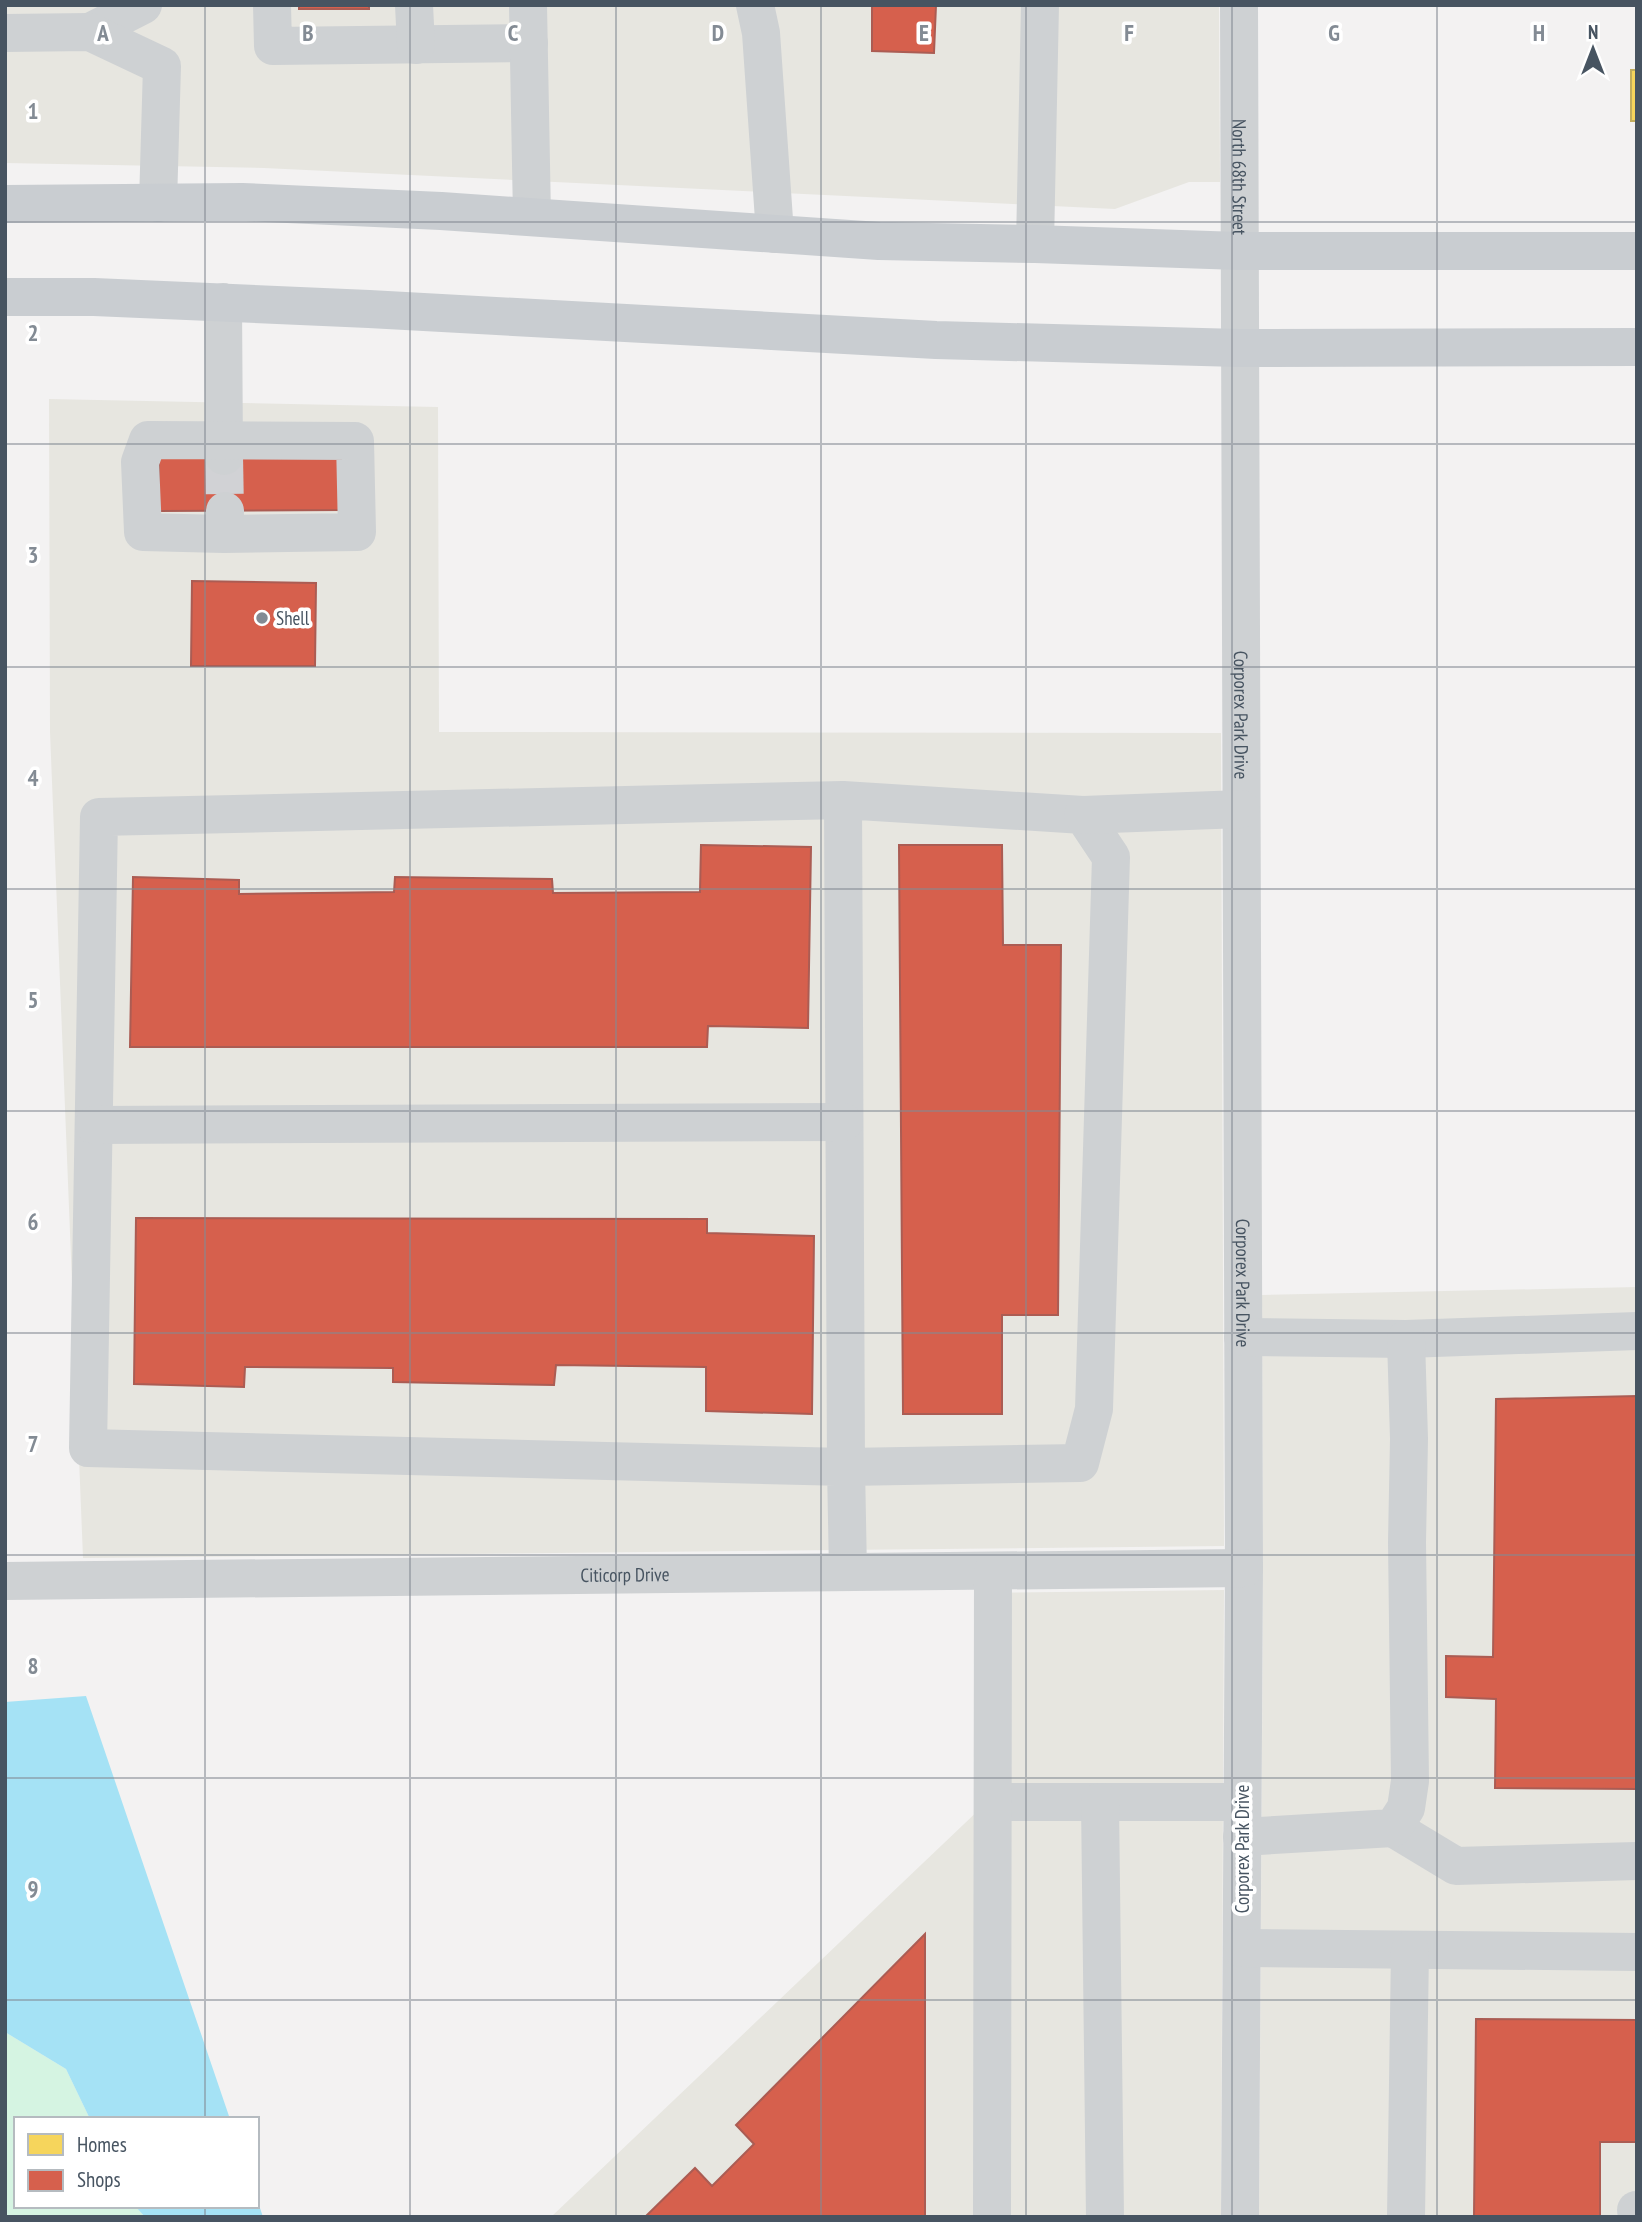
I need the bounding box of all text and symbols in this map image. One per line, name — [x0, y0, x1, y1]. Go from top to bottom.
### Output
north arrow — [1558, 14, 1628, 84]
text: A — [96, 18, 109, 47]
text: B — [302, 18, 314, 47]
text: C — [508, 18, 519, 47]
text: D — [712, 18, 724, 47]
text: E — [919, 18, 929, 47]
text: F — [1124, 18, 1134, 47]
text: G — [1328, 18, 1340, 47]
text: H — [1533, 18, 1545, 47]
text: N — [1588, 20, 1598, 44]
text: 1 — [28, 96, 39, 125]
street label: North 68th Street — [1227, 119, 1252, 236]
text: 2 — [28, 318, 39, 347]
text: 3 — [28, 540, 39, 569]
place label: Shell — [276, 606, 310, 630]
marker: Shell — [254, 610, 270, 626]
street label: Corporex Park Drive — [1229, 651, 1253, 779]
text: 4 — [28, 763, 39, 792]
text: 5 — [28, 985, 39, 1014]
text: 6 — [28, 1207, 39, 1236]
street label: Corporex Park Drive — [1231, 1219, 1255, 1347]
text: 7 — [28, 1429, 39, 1458]
street label: Citicorp Drive — [580, 1562, 670, 1587]
text: 8 — [28, 1651, 39, 1680]
street label: Corporex Park Drive — [1230, 1785, 1254, 1913]
text: 9 — [28, 1874, 39, 1903]
legend — [14, 2117, 259, 2208]
text: Homes — [77, 2131, 127, 2158]
text: Shops — [77, 2166, 121, 2193]

